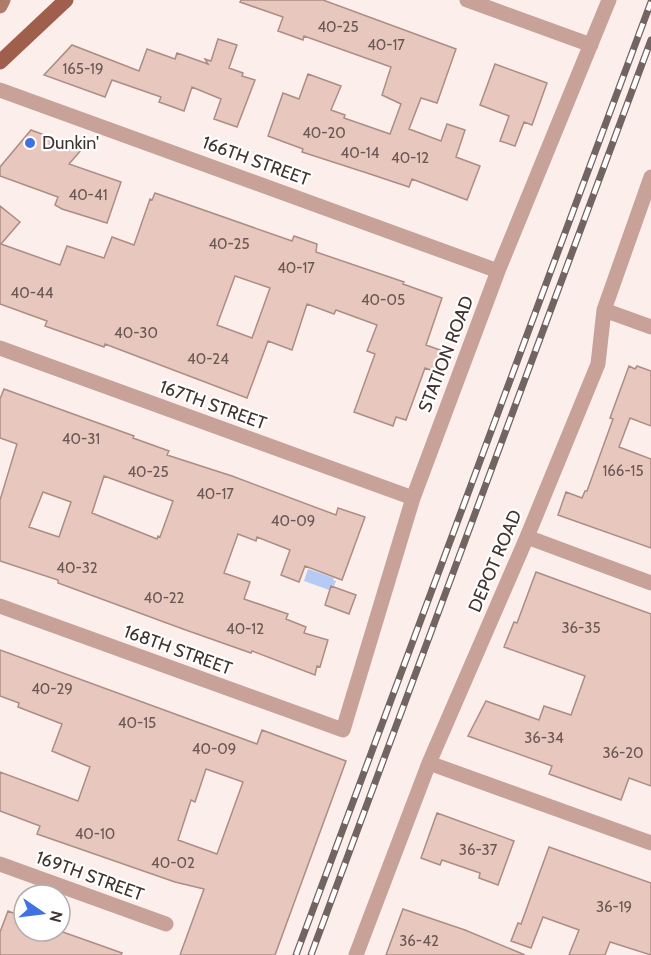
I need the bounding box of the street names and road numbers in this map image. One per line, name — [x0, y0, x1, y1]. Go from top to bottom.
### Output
street label: 166TH STREET — [199, 131, 313, 191]
street label: STATION ROAD — [414, 293, 478, 415]
street label: 167TH STREET — [157, 375, 270, 435]
street label: DEPOT ROAD — [464, 506, 526, 616]
street label: 168TH STREET — [121, 620, 236, 680]
street label: 169TH STREET — [33, 846, 147, 906]

